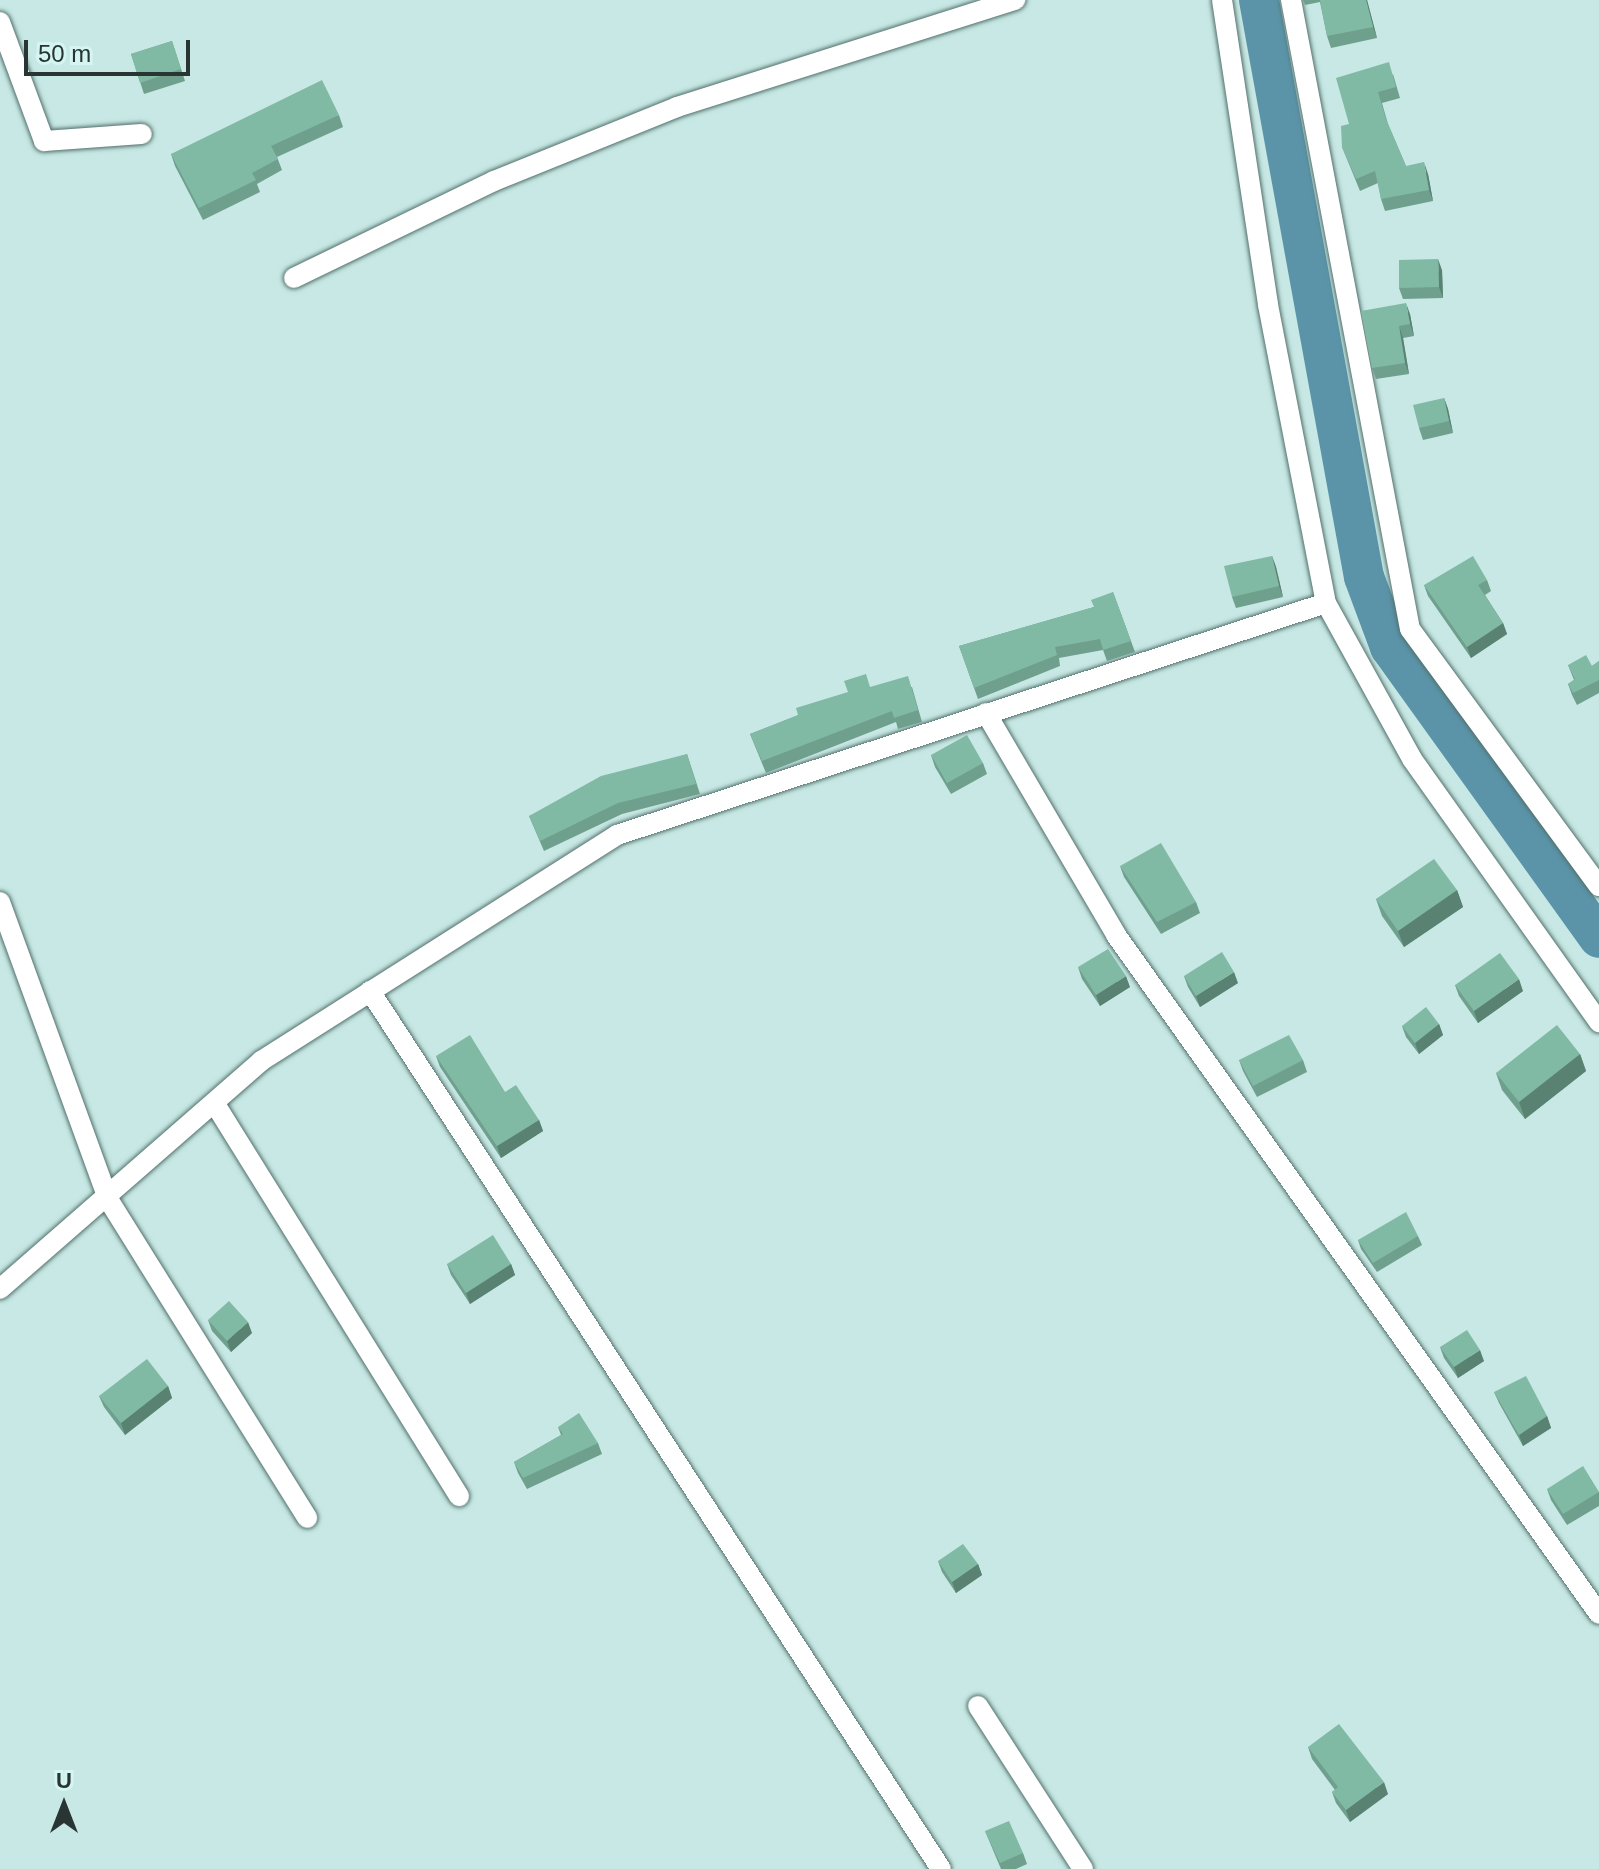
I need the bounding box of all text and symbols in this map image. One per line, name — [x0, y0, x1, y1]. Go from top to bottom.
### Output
scale bar — [28, 24, 194, 74]
text: 50 m — [38, 40, 91, 67]
north arrow — [24, 1765, 104, 1845]
text: U — [56, 1768, 72, 1793]

